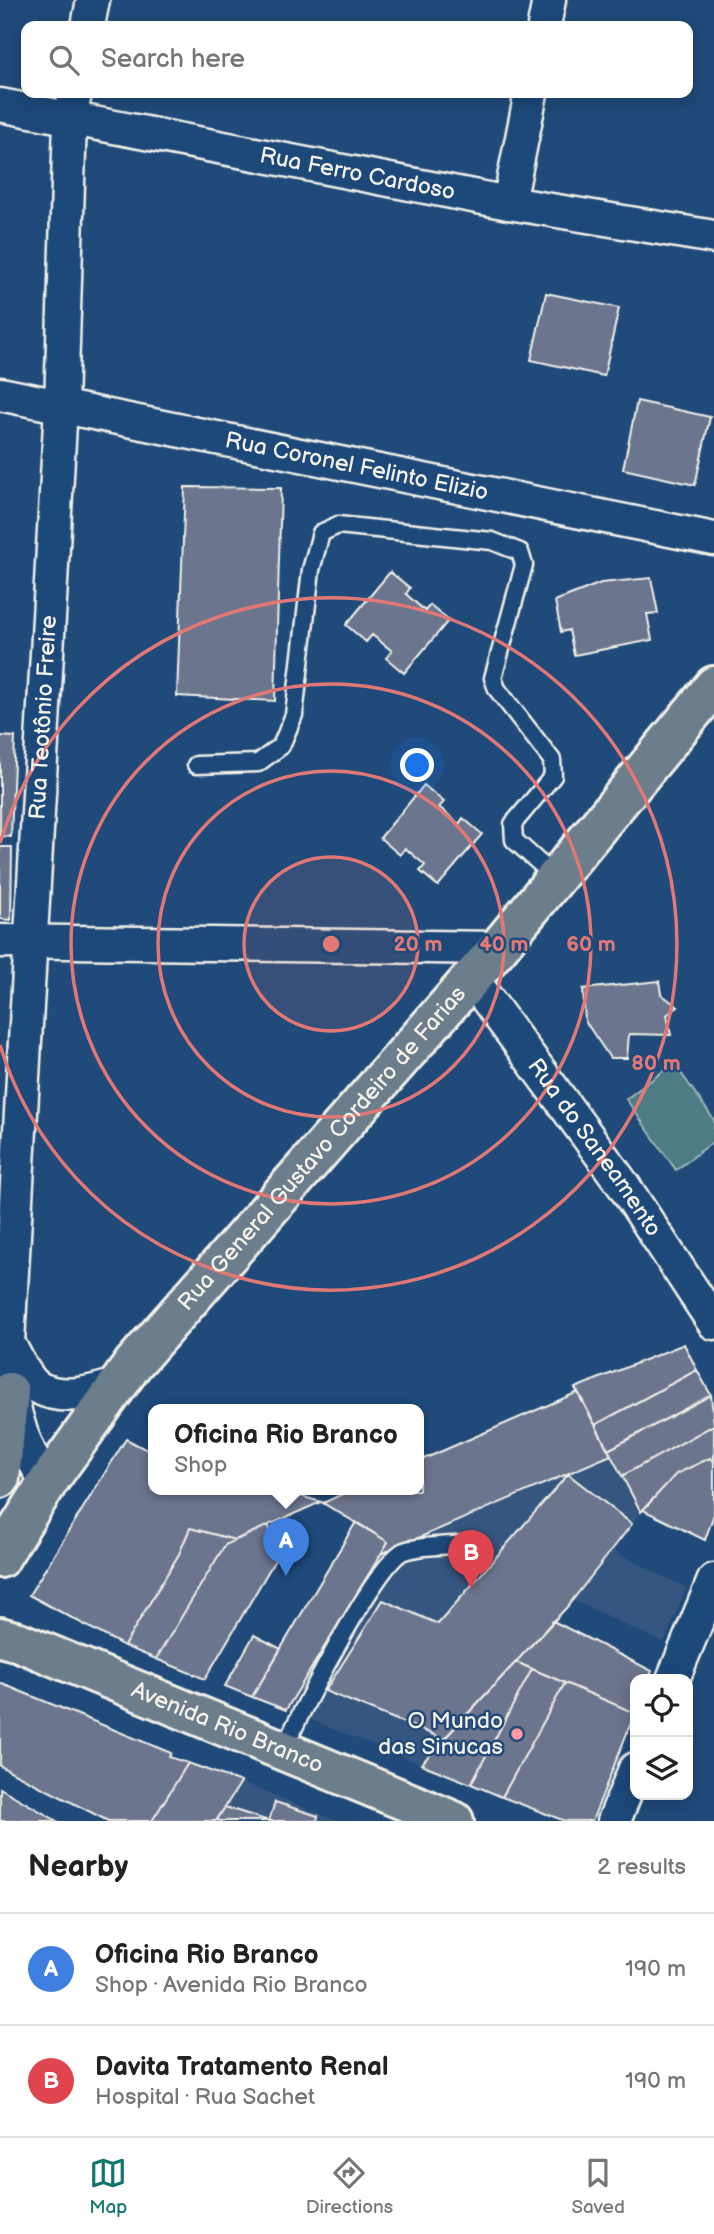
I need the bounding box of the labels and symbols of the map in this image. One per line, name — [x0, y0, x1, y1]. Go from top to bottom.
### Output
street label: Rua Ferro Cardoso — [257, 141, 458, 206]
street label: Rua Coronel Felinto Elizio — [223, 426, 491, 507]
street label: Rua Teotônio Freire — [24, 614, 63, 820]
your location — [400, 748, 434, 782]
centre of rings — [319, 932, 343, 956]
text: 20 m — [394, 932, 442, 957]
text: 40 m — [479, 932, 529, 957]
text: 60 m — [566, 932, 616, 957]
street label: Rua General Gustavo Cordeiro de Farias — [172, 980, 472, 1317]
text: 80 m — [631, 1051, 681, 1076]
street label: Rua do Saneamento — [521, 1053, 667, 1242]
pin: A — [263, 1518, 309, 1576]
pin: B — [448, 1530, 494, 1588]
street label: Avenida Rio Branco — [127, 1676, 327, 1780]
place label: O Mundo das Sinucas — [378, 1707, 503, 1761]
marker: O Mundo das Sinucas — [509, 1726, 525, 1742]

